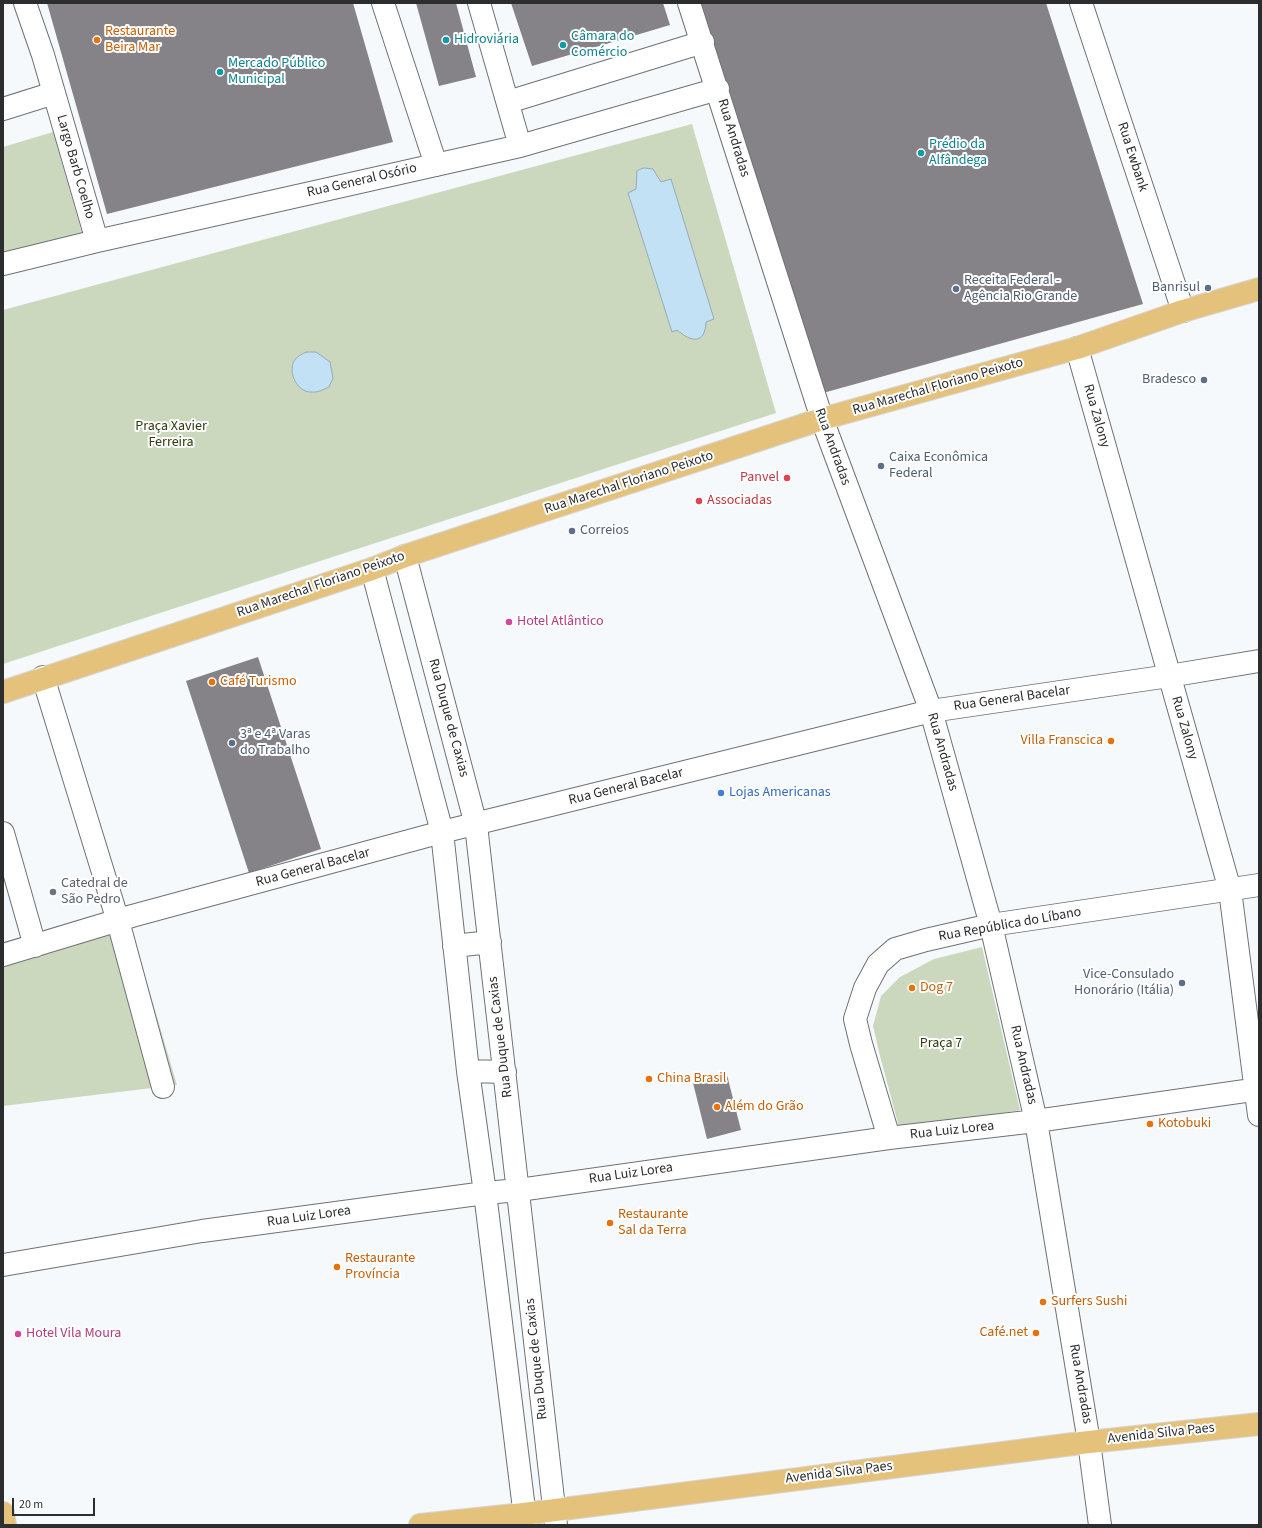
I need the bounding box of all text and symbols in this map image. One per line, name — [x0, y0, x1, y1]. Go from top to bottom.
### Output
place label: Restaurante Beira Mar — [105, 24, 175, 56]
place label: Câmara do Comércio — [571, 29, 634, 62]
place label: Hidroviária — [454, 32, 519, 48]
marker: Restaurante Beira Mar — [92, 35, 102, 45]
marker: Hidroviária — [441, 35, 451, 45]
marker: Câmara do Comércio — [558, 40, 568, 50]
place label: Mercado Público Municipal — [228, 56, 325, 88]
marker: Mercado Público Municipal — [215, 67, 225, 77]
street label: Rua Andradas — [713, 97, 753, 179]
street label: Largo Barb Coelho — [52, 113, 98, 221]
street label: Rua Ewbank — [1113, 120, 1151, 194]
place label: Prédio da Alfândega — [929, 137, 987, 170]
marker: Prédio da Alfândega — [916, 148, 926, 158]
street label: Rua General Osório — [305, 160, 419, 202]
place label: Receita Federal - Agência Rio Grande — [964, 273, 1077, 306]
place label: Banrisul — [1152, 280, 1200, 296]
marker: Banrisul — [1203, 283, 1213, 293]
marker: Receita Federal - Agência Rio Grande — [951, 284, 961, 294]
street label: Rua Marechal Floriano Peixoto — [851, 355, 1025, 419]
place label: Bradesco — [1142, 372, 1196, 388]
marker: Bradesco — [1199, 375, 1209, 385]
street label: Rua Zalony — [1079, 382, 1113, 450]
street label: Rua Andradas — [810, 406, 854, 488]
park label: Praça Xavier Ferreira — [135, 419, 207, 452]
street label: Rua Marechal Floriano Peixoto — [542, 448, 716, 518]
place label: Caixa Econômica Federal — [889, 450, 988, 482]
marker: Caixa Econômica Federal — [876, 461, 886, 471]
place label: Panvel — [740, 470, 779, 486]
marker: Panvel — [782, 473, 792, 483]
place label: Associadas — [707, 493, 772, 509]
marker: Associadas — [694, 496, 704, 506]
place label: Correios — [580, 523, 629, 539]
marker: Correios — [567, 526, 577, 536]
street label: Rua Marechal Floriano Peixoto — [235, 548, 407, 622]
place label: Hotel Atlântico — [517, 614, 604, 630]
marker: Hotel Atlântico — [504, 617, 514, 627]
street label: Rua Duque de Caxias — [424, 657, 472, 779]
place label: Café Turismo — [220, 674, 297, 690]
marker: Café Turismo — [207, 677, 217, 687]
street label: Rua General Bacelar — [953, 683, 1071, 715]
street label: Rua Zalony — [1167, 694, 1201, 762]
street label: Rua Andradas — [923, 711, 961, 793]
place label: 3ª e 4ª Varas do Trabalho — [240, 727, 310, 760]
place label: Villa Franscica — [1020, 733, 1103, 749]
marker: Villa Franscica — [1106, 736, 1116, 746]
marker: 3ª e 4ª Varas do Trabalho — [227, 738, 237, 748]
street label: Rua General Bacelar — [567, 765, 685, 809]
place label: Lojas Americanas — [729, 785, 831, 801]
marker: Lojas Americanas — [716, 788, 726, 798]
street label: Rua General Bacelar — [254, 845, 372, 891]
place label: Catedral de São Pedro — [61, 876, 128, 908]
marker: Catedral de São Pedro — [48, 887, 58, 897]
street label: Rua República do Líbano — [937, 904, 1083, 946]
place label: Vice-Consulado Honorário (Itália) — [1074, 967, 1174, 1000]
street label: Rua Duque de Caxias — [485, 975, 517, 1099]
marker: Vice-Consulado Honorário (Itália) — [1177, 978, 1187, 988]
place label: Dog 7 — [920, 980, 953, 996]
marker: Dog 7 — [907, 983, 917, 993]
street label: Rua Andradas — [1006, 1024, 1040, 1106]
park label: Praça 7 — [920, 1036, 962, 1052]
place label: China Brasil — [657, 1071, 726, 1087]
marker: China Brasil — [644, 1074, 654, 1084]
place label: Além do Grão — [725, 1099, 803, 1115]
marker: Além do Grão — [712, 1102, 722, 1112]
place label: Kotobuki — [1158, 1116, 1211, 1132]
street label: Rua Luiz Lorea — [909, 1118, 995, 1144]
marker: Kotobuki — [1145, 1119, 1155, 1129]
street label: Rua Luiz Lorea — [588, 1160, 674, 1188]
street label: Rua Luiz Lorea — [266, 1203, 352, 1231]
place label: Restaurante Sal da Terra — [618, 1207, 688, 1240]
marker: Restaurante Sal da Terra — [605, 1218, 615, 1228]
place label: Restaurante Província — [345, 1251, 415, 1284]
marker: Restaurante Província — [332, 1262, 342, 1272]
place label: Surfers Sushi — [1051, 1294, 1127, 1310]
street label: Rua Duque de Caxias — [522, 1297, 552, 1421]
marker: Surfers Sushi — [1038, 1297, 1048, 1307]
place label: Café.net — [979, 1325, 1028, 1341]
place label: Hotel Vila Moura — [26, 1326, 121, 1342]
marker: Café.net — [1031, 1328, 1041, 1338]
marker: Hotel Vila Moura — [13, 1329, 23, 1339]
street label: Rua Andradas — [1065, 1343, 1095, 1425]
street label: Avenida Silva Paes — [1107, 1420, 1215, 1448]
street label: Avenida Silva Paes — [785, 1458, 893, 1488]
scale bar — [14, 1490, 97, 1516]
text: 20 m — [19, 1496, 43, 1513]

